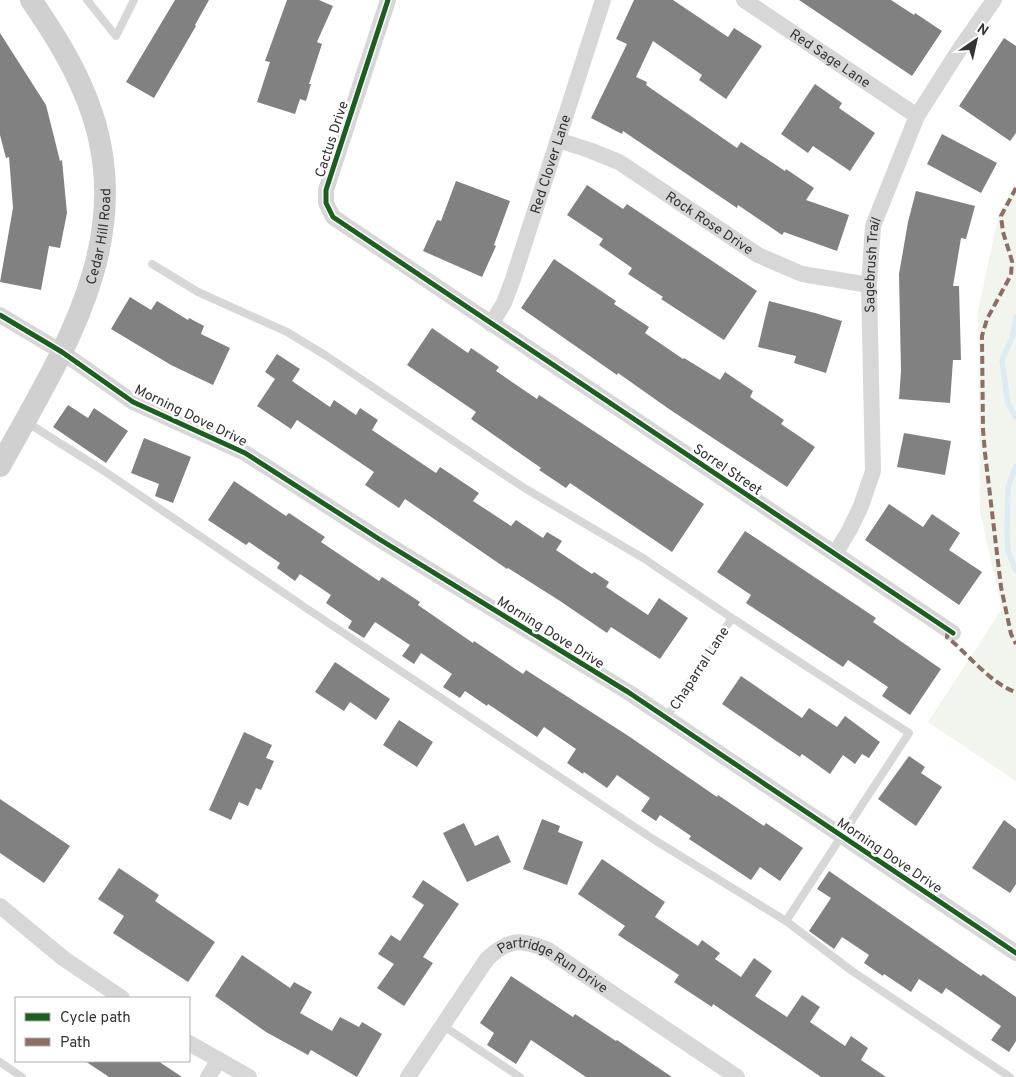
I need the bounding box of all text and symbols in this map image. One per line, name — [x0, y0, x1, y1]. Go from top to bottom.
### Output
north arrow — [951, 15, 1001, 65]
text: N — [974, 21, 991, 40]
street label: Red Sage Lane — [786, 26, 873, 92]
street label: Cactus Drive — [312, 99, 353, 180]
street label: Red Clover Lane — [528, 113, 575, 216]
street label: Cedar Hill Road — [83, 188, 115, 287]
street label: Rock Rose Drive — [662, 189, 756, 259]
street label: Sagebrush Trail — [862, 215, 886, 313]
street label: Morning Dove Drive — [131, 382, 249, 451]
street label: Sorrel Street — [689, 441, 765, 499]
street label: Morning Dove Drive — [493, 593, 607, 673]
street label: Chaparral Lane — [667, 624, 734, 714]
street label: Morning Dove Drive — [833, 815, 945, 898]
street label: Partridge Run Drive — [494, 935, 610, 998]
legend — [15, 997, 190, 1062]
text: Cycle path — [60, 1009, 131, 1028]
text: Path — [60, 1034, 91, 1053]

